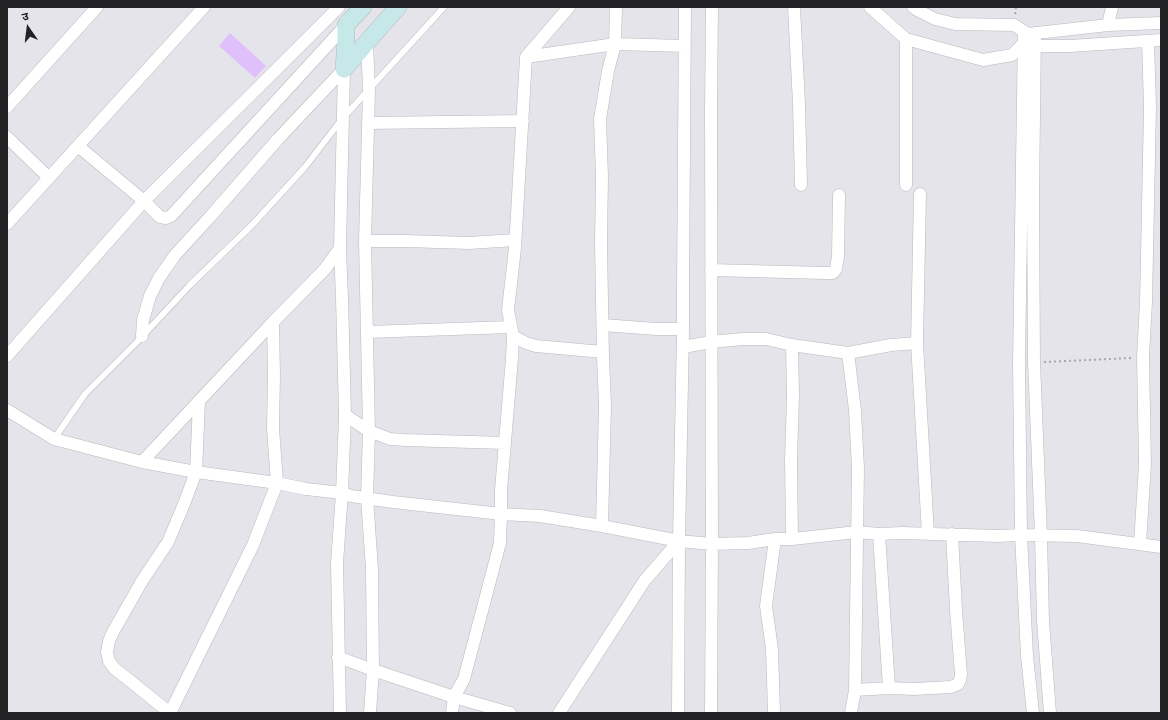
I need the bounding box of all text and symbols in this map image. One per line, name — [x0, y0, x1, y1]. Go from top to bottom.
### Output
north arrow — [8, 8, 48, 48]
text: उ — [20, 8, 30, 24]

